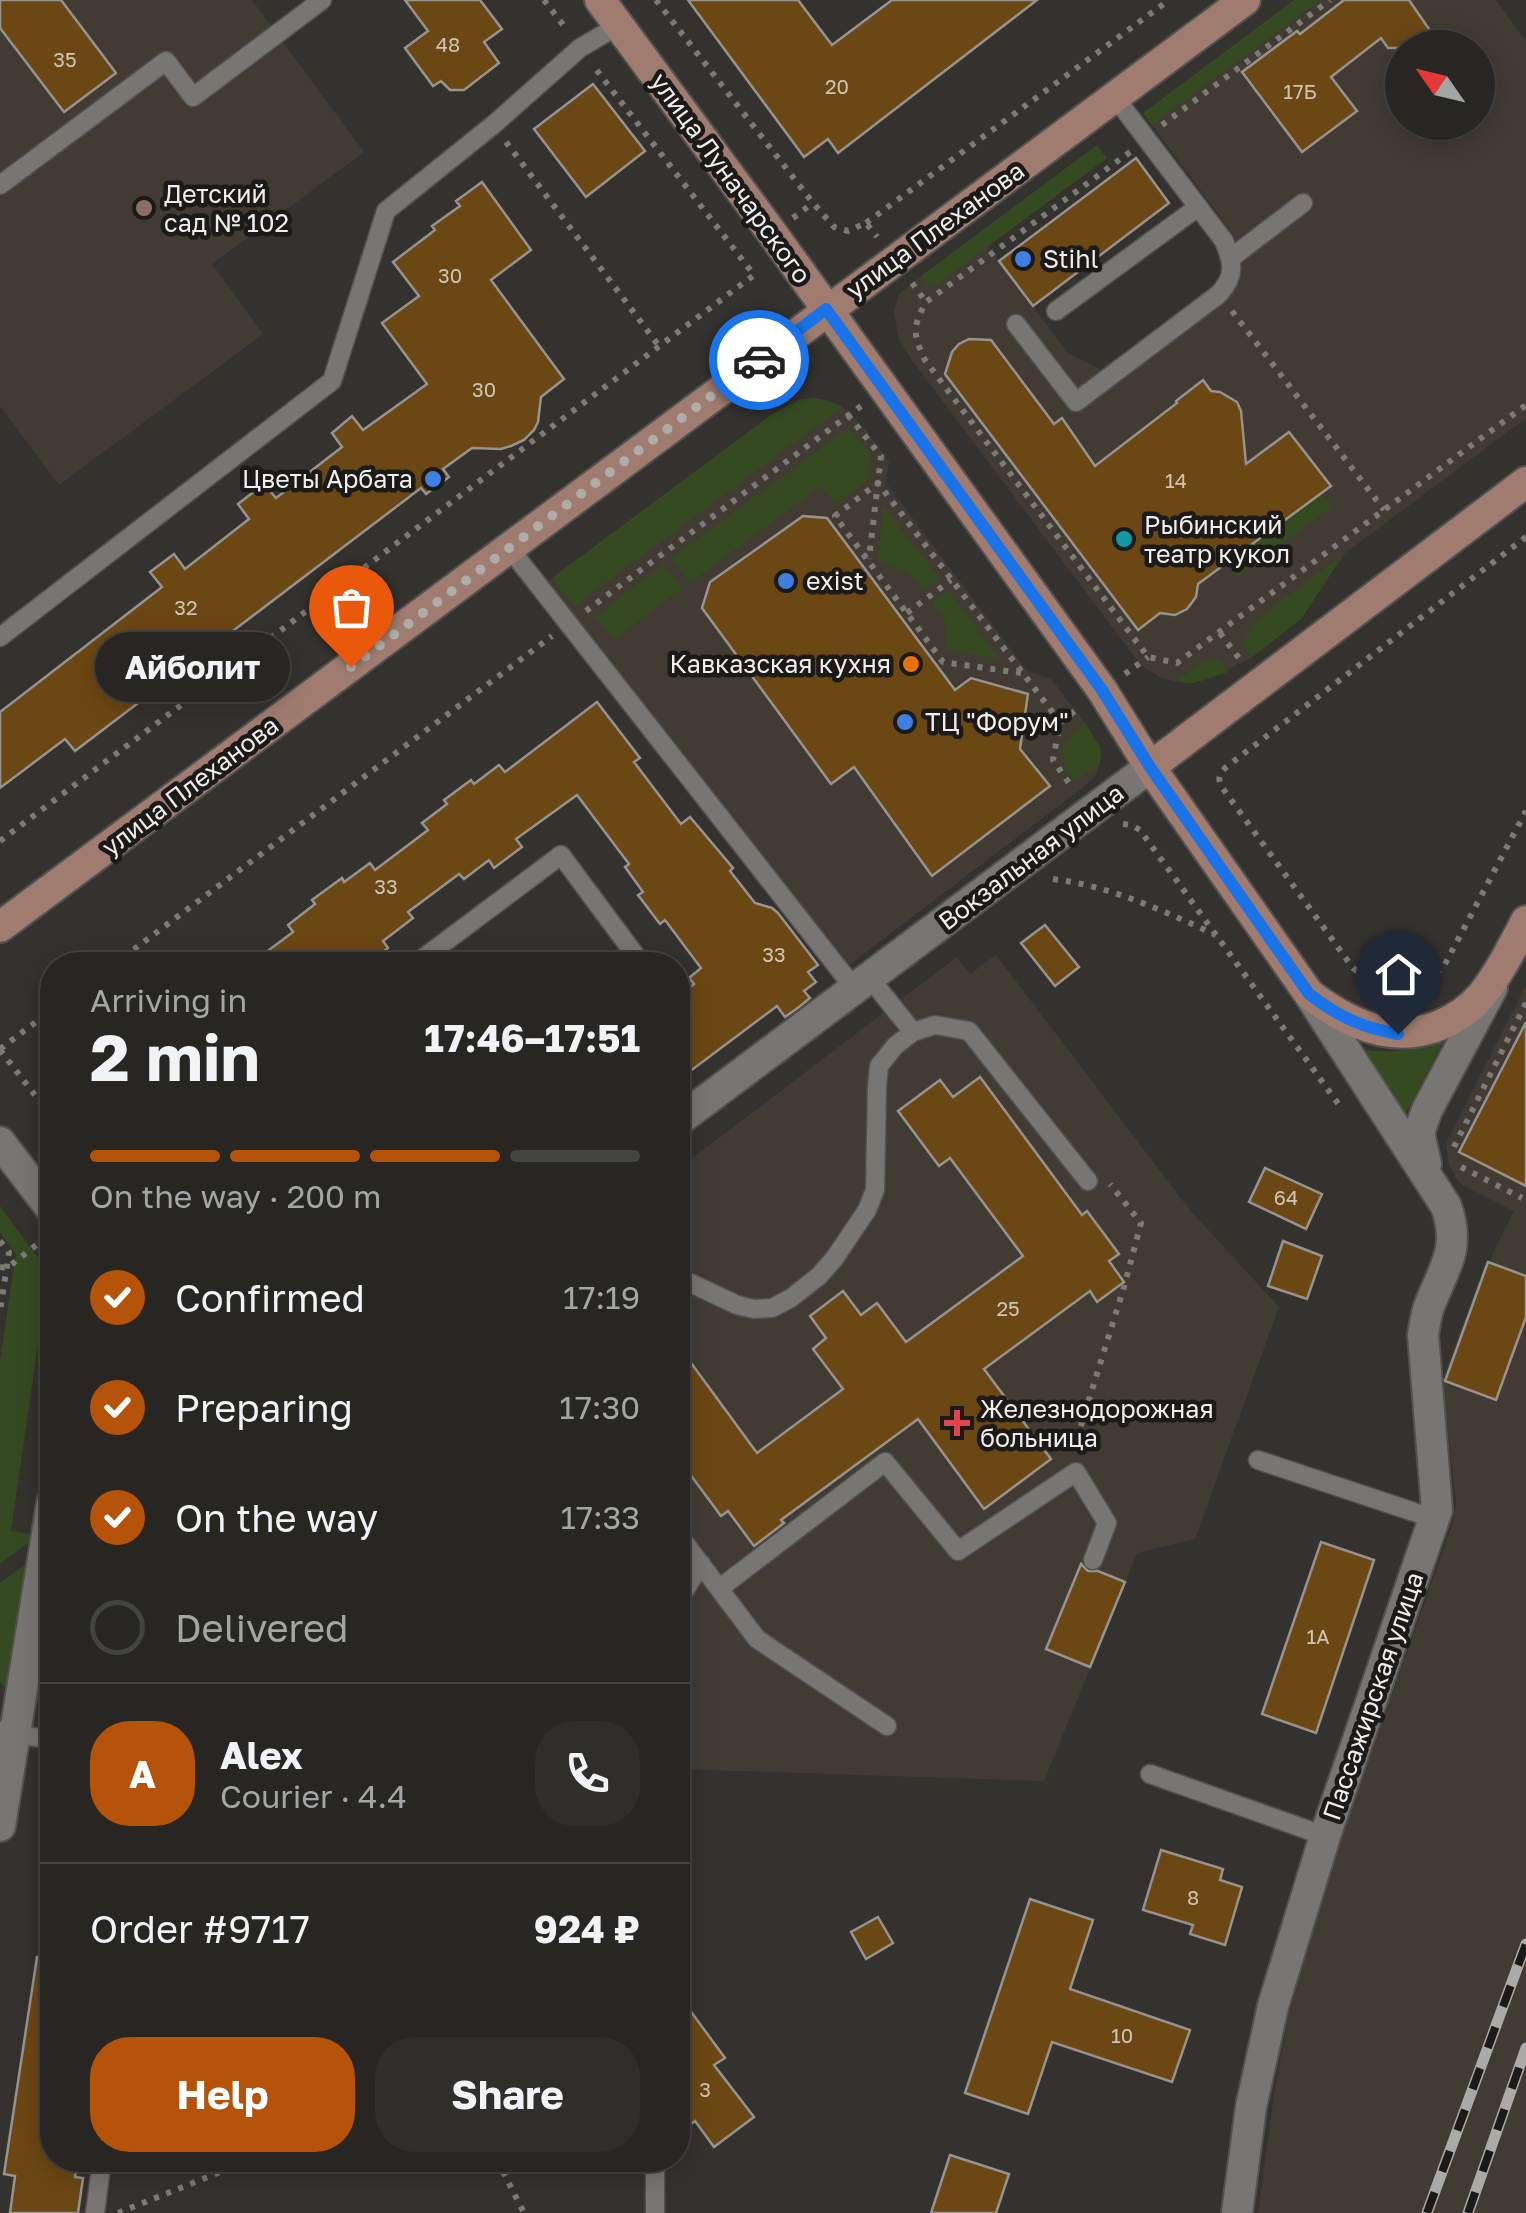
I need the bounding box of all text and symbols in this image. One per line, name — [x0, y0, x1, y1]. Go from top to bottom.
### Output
north arrow — [1385, 30, 1495, 140]
map controls — [1385, 30, 1495, 140]
house number: 48 — [436, 32, 460, 56]
house number: 35 — [53, 47, 77, 71]
street label: улица Луначарского — [645, 66, 818, 289]
house number: 20 — [825, 74, 849, 98]
house number: 17Б — [1283, 79, 1317, 103]
street label: улица Плеханова — [839, 154, 1030, 305]
place label: Детский сад № 102 — [164, 178, 289, 238]
marker: Детский сад № 102 — [133, 197, 155, 219]
place label: Stihl — [1043, 243, 1099, 274]
marker: Stihl — [1012, 248, 1034, 270]
house number: 30 — [438, 263, 462, 287]
courier — [709, 310, 809, 410]
icon: car — [732, 333, 787, 388]
house number: 30 — [472, 377, 496, 401]
place label: Цветы Арбата — [242, 463, 413, 494]
marker: Цветы Арбата — [422, 468, 444, 490]
house number: 14 — [1165, 468, 1187, 492]
place label: Рыбинский театр кукол — [1144, 509, 1290, 569]
marker: Рыбинский театр кукол — [1113, 528, 1135, 550]
pin — [309, 565, 394, 668]
place label: exist — [806, 565, 864, 596]
marker: exist — [775, 570, 797, 592]
icon: bag — [324, 580, 379, 635]
house number: 32 — [174, 595, 198, 619]
callout: Айболит — [96, 632, 291, 702]
text: Айболит — [125, 648, 260, 686]
place label: Кавказская кухня — [670, 648, 891, 679]
marker: Кавказская кухня — [900, 653, 922, 675]
place label: ТЦ "Форум" — [925, 706, 1069, 737]
street label: улица Плеханова — [95, 709, 284, 862]
marker: ТЦ "Форум" — [894, 711, 916, 733]
street label: Вокзальная улица — [932, 777, 1129, 936]
house number: 33 — [374, 874, 398, 898]
pin — [1356, 932, 1441, 1035]
house number: 33 — [762, 942, 786, 966]
icon: home — [1371, 947, 1426, 1002]
text: Arriving in — [90, 981, 247, 1019]
text: 17:46–17:51 — [424, 1015, 640, 1060]
text: 2 min — [90, 1017, 260, 1095]
text: On the way · 200 m — [90, 1177, 381, 1215]
house number: 64 — [1274, 1185, 1298, 1209]
icon: check — [90, 1270, 145, 1325]
text: Confirmed — [175, 1275, 365, 1320]
text: 17:19 — [563, 1278, 640, 1316]
house number: 25 — [996, 1296, 1020, 1320]
icon: check — [90, 1380, 145, 1435]
text: Preparing — [175, 1385, 353, 1430]
text: 17:30 — [559, 1388, 640, 1426]
place label: Железнодорожная больница — [980, 1393, 1214, 1453]
marker: Железнодорожная больница — [944, 1410, 970, 1436]
icon: check — [90, 1490, 145, 1545]
text: On the way — [175, 1495, 378, 1540]
text: 17:33 — [560, 1498, 640, 1536]
street label: Пассажирская улица — [1315, 1568, 1430, 1824]
text: Delivered — [175, 1605, 348, 1650]
house number: 1А — [1306, 1624, 1330, 1648]
button: phone — [535, 1721, 640, 1826]
text: Alex — [220, 1732, 303, 1777]
text: A — [129, 1751, 156, 1796]
text: Courier · 4.4 — [220, 1777, 407, 1815]
house number: 8 — [1187, 1885, 1199, 1909]
text: Order #9717 — [90, 1906, 310, 1951]
text: 924 ₽ — [534, 1906, 640, 1951]
house number: 10 — [1111, 2023, 1133, 2047]
button: Help — [90, 2037, 355, 2152]
button: Share — [375, 2037, 640, 2152]
house number: 3 — [699, 2077, 711, 2101]

